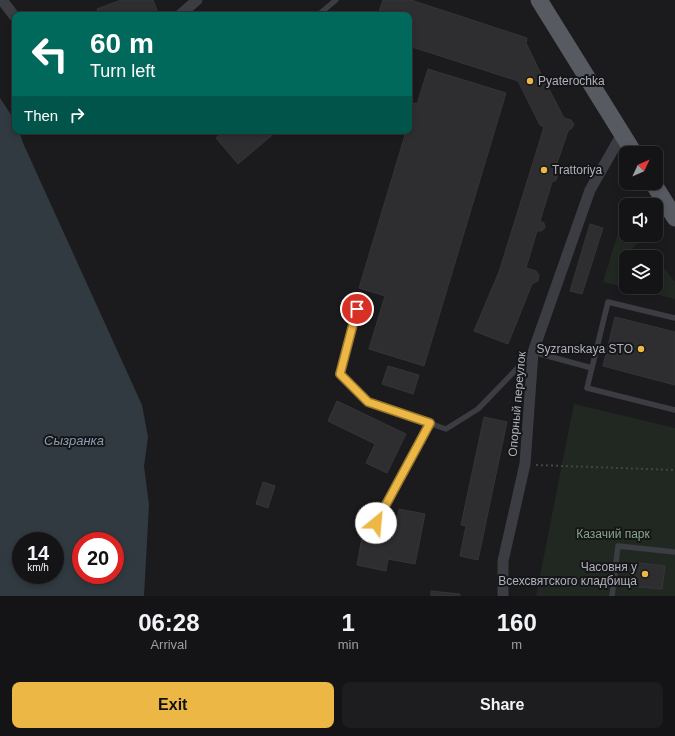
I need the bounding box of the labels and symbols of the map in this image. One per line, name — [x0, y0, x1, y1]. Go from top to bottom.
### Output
place label: Pyaterochka — [538, 74, 605, 88]
marker: Pyaterochka — [525, 76, 535, 86]
north arrow — [619, 146, 663, 190]
place label: Trattoriya — [552, 163, 603, 177]
marker: Trattoriya — [539, 165, 549, 175]
pin — [340, 292, 374, 326]
place label: Syzranskaya STO — [537, 342, 633, 356]
marker: Syzranskaya STO — [636, 344, 646, 354]
street label: Опорный переулок — [505, 350, 529, 457]
water label: Сызранка — [44, 433, 104, 448]
position arrow — [355, 502, 397, 544]
park label: Казачий парк — [576, 527, 651, 541]
speed limit sign: 20 — [72, 532, 124, 584]
place label: Часовня у Всехсвятского кладбища — [498, 560, 637, 588]
marker: Часовня у Всехсвятского кладбища — [640, 569, 650, 579]

